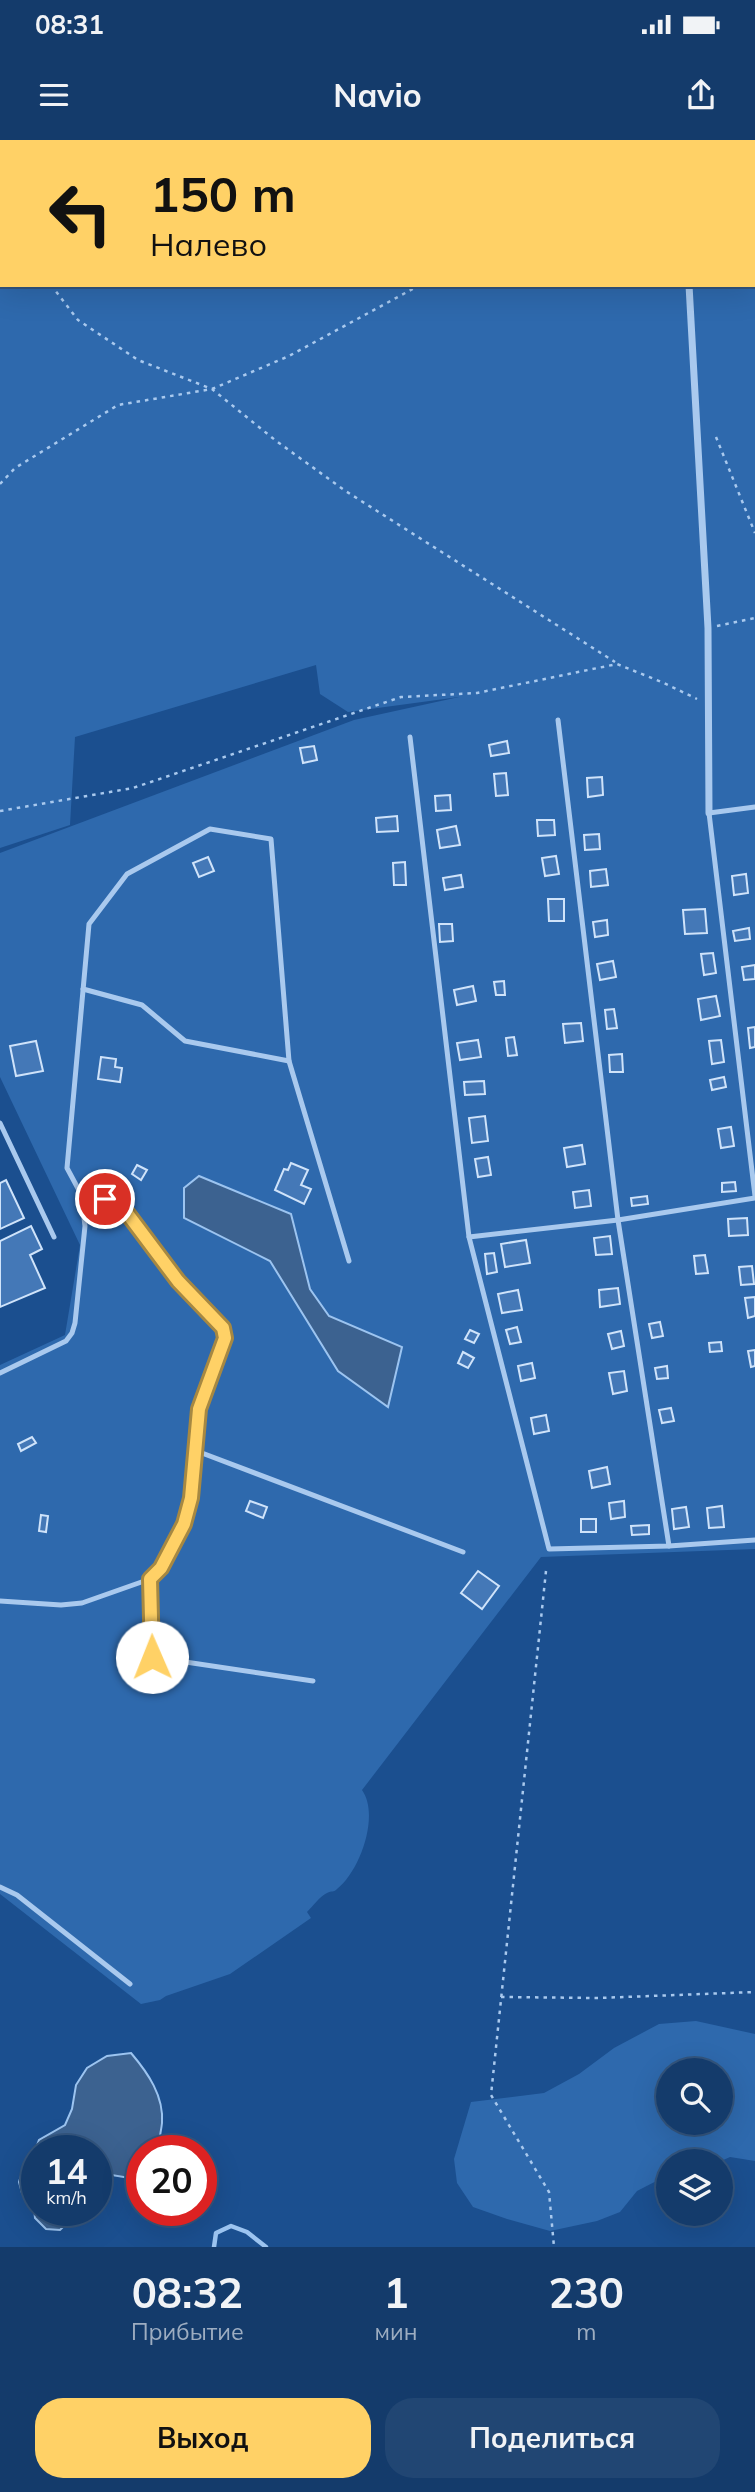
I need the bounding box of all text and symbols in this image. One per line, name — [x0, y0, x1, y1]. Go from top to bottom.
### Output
text: 08:31 — [35, 8, 104, 41]
text: Navio — [333, 75, 422, 115]
icon: menu — [35, 76, 73, 114]
icon: share — [682, 76, 720, 114]
text: 150 m — [150, 163, 296, 224]
icon: left — [35, 168, 126, 259]
text: Налево — [150, 224, 267, 264]
pin — [75, 1169, 135, 1229]
icon: arrive — [86, 1180, 124, 1218]
position arrow — [115, 1620, 189, 1694]
map controls — [656, 2058, 733, 2226]
button: search — [656, 2058, 733, 2135]
speed limit sign: 20 — [126, 2135, 217, 2226]
text: 14 — [45, 2149, 88, 2193]
button: layers — [656, 2149, 733, 2226]
text: km/h — [46, 2186, 87, 2209]
text: 08:32 — [132, 2266, 243, 2319]
text: 1 — [383, 2266, 409, 2319]
text: 230 — [548, 2266, 624, 2319]
text: Прибытие — [131, 2317, 244, 2346]
text: мин — [375, 2317, 418, 2346]
text: m — [576, 2317, 596, 2346]
button: Выход — [35, 2398, 371, 2478]
button: Поделиться — [385, 2398, 720, 2478]

